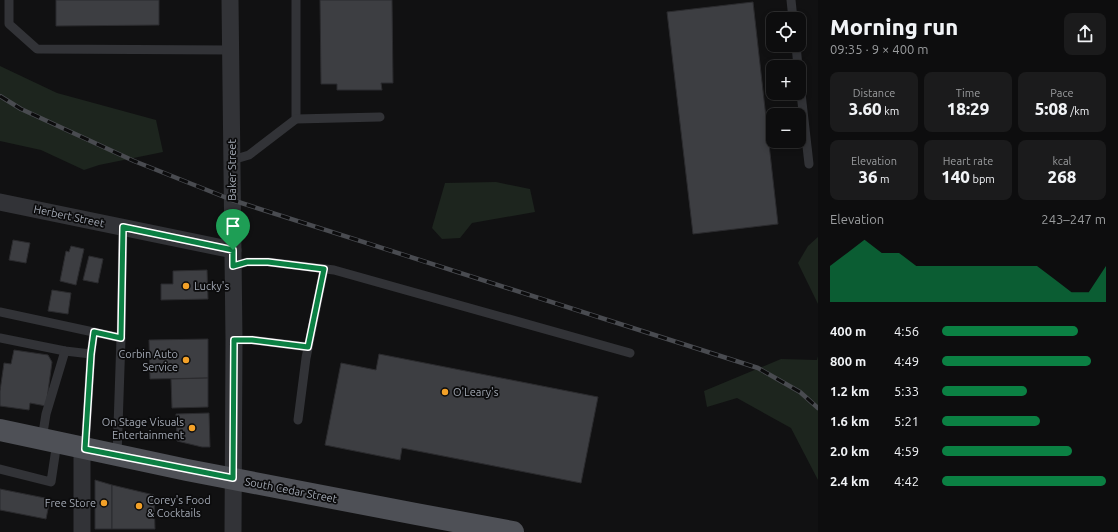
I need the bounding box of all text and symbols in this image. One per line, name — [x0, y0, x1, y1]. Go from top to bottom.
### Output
map controls — [766, 12, 806, 148]
button: locate — [766, 12, 806, 52]
button: share — [1064, 13, 1106, 55]
text: Morning run — [830, 14, 958, 39]
text: 09:35 · 9 × 400 m — [830, 42, 929, 56]
button: + — [766, 60, 806, 100]
text: Distance — [853, 87, 895, 99]
text: Time — [956, 87, 980, 99]
text: Pace — [1050, 87, 1074, 99]
text: 3.60 — [849, 99, 882, 118]
text: 18:29 — [947, 99, 989, 118]
text: 5:08 — [1035, 99, 1068, 118]
text: km — [882, 105, 899, 117]
text: /km — [1068, 105, 1089, 117]
button: − — [766, 108, 806, 148]
street label: Baker Street — [226, 139, 238, 201]
text: Elevation — [851, 155, 897, 167]
text: Heart rate — [943, 155, 993, 167]
text: kcal — [1053, 155, 1072, 167]
text: 36 — [858, 167, 878, 186]
text: 140 — [941, 167, 970, 186]
text: 268 — [1048, 167, 1076, 186]
text: m — [878, 173, 890, 185]
text: bpm — [970, 173, 995, 185]
street label: Herbert Street — [32, 203, 106, 230]
pin — [216, 209, 250, 250]
text: Elevation — [830, 212, 884, 226]
text: 243–247 m — [1041, 212, 1106, 226]
icon: arrive — [222, 215, 244, 237]
place label: Lucky's — [194, 280, 230, 292]
marker: Lucky's — [181, 281, 191, 291]
text: 400 m — [830, 324, 866, 338]
text: 4:56 — [894, 324, 919, 338]
place label: Corbin Auto Service — [119, 348, 178, 373]
text: 800 m — [830, 354, 866, 368]
text: 4:49 — [894, 354, 919, 368]
marker: Corbin Auto Service — [181, 355, 191, 365]
text: 1.2 km — [830, 384, 869, 398]
text: 5:33 — [894, 384, 919, 398]
place label: O'Leary's — [453, 386, 499, 398]
marker: O'Leary's — [440, 387, 450, 397]
text: 1.6 km — [830, 414, 869, 428]
text: 5:21 — [894, 414, 919, 428]
place label: On Stage Visuals Entertainment — [102, 416, 185, 441]
marker: On Stage Visuals Entertainment — [187, 423, 197, 433]
text: 2.0 km — [830, 444, 869, 458]
text: 4:59 — [894, 444, 919, 458]
text: 2.4 km — [830, 474, 869, 488]
text: 4:42 — [894, 474, 919, 488]
street label: South Cedar Street — [244, 475, 339, 505]
place label: Corey's Food & Cocktails — [147, 494, 211, 519]
place label: Free Store — [45, 497, 96, 509]
marker: Free Store — [99, 498, 109, 508]
marker: Corey's Food & Cocktails — [134, 501, 144, 511]

